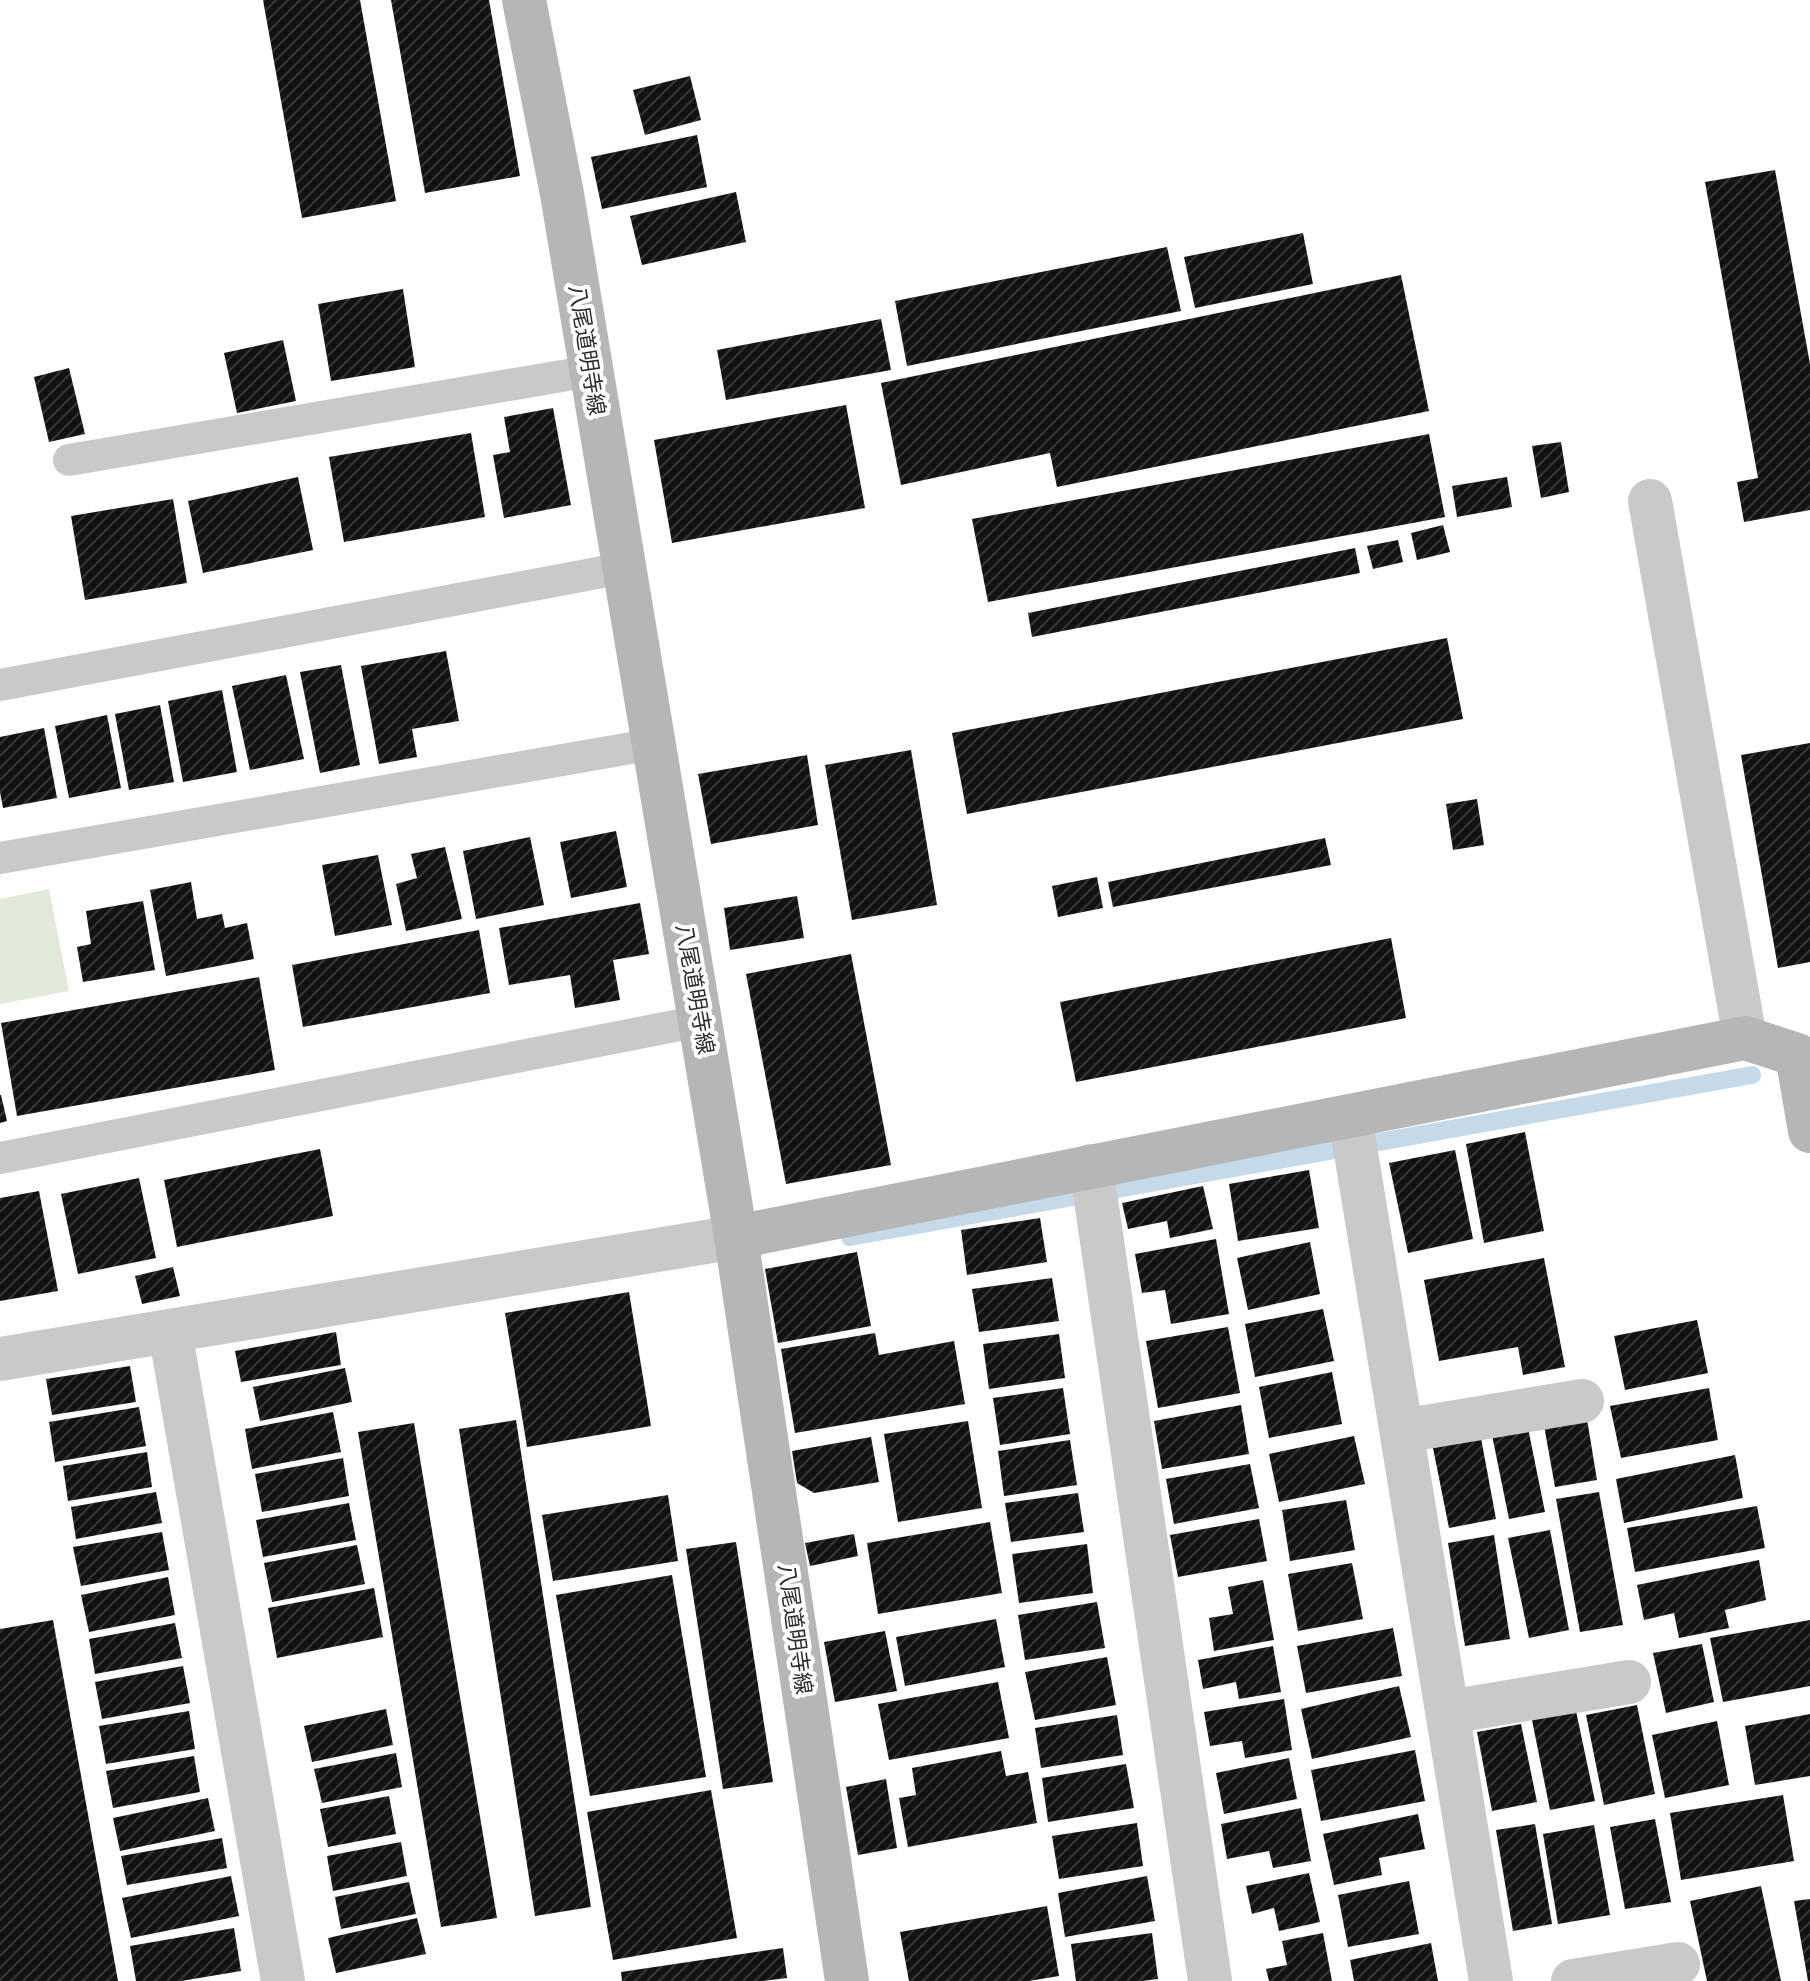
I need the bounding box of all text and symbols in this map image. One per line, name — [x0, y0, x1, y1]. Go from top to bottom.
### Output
street label: 八尾道明寺線 — [563, 283, 611, 417]
street label: 八尾道明寺線 — [670, 922, 720, 1056]
street label: 八尾道明寺線 — [772, 1562, 818, 1696]

